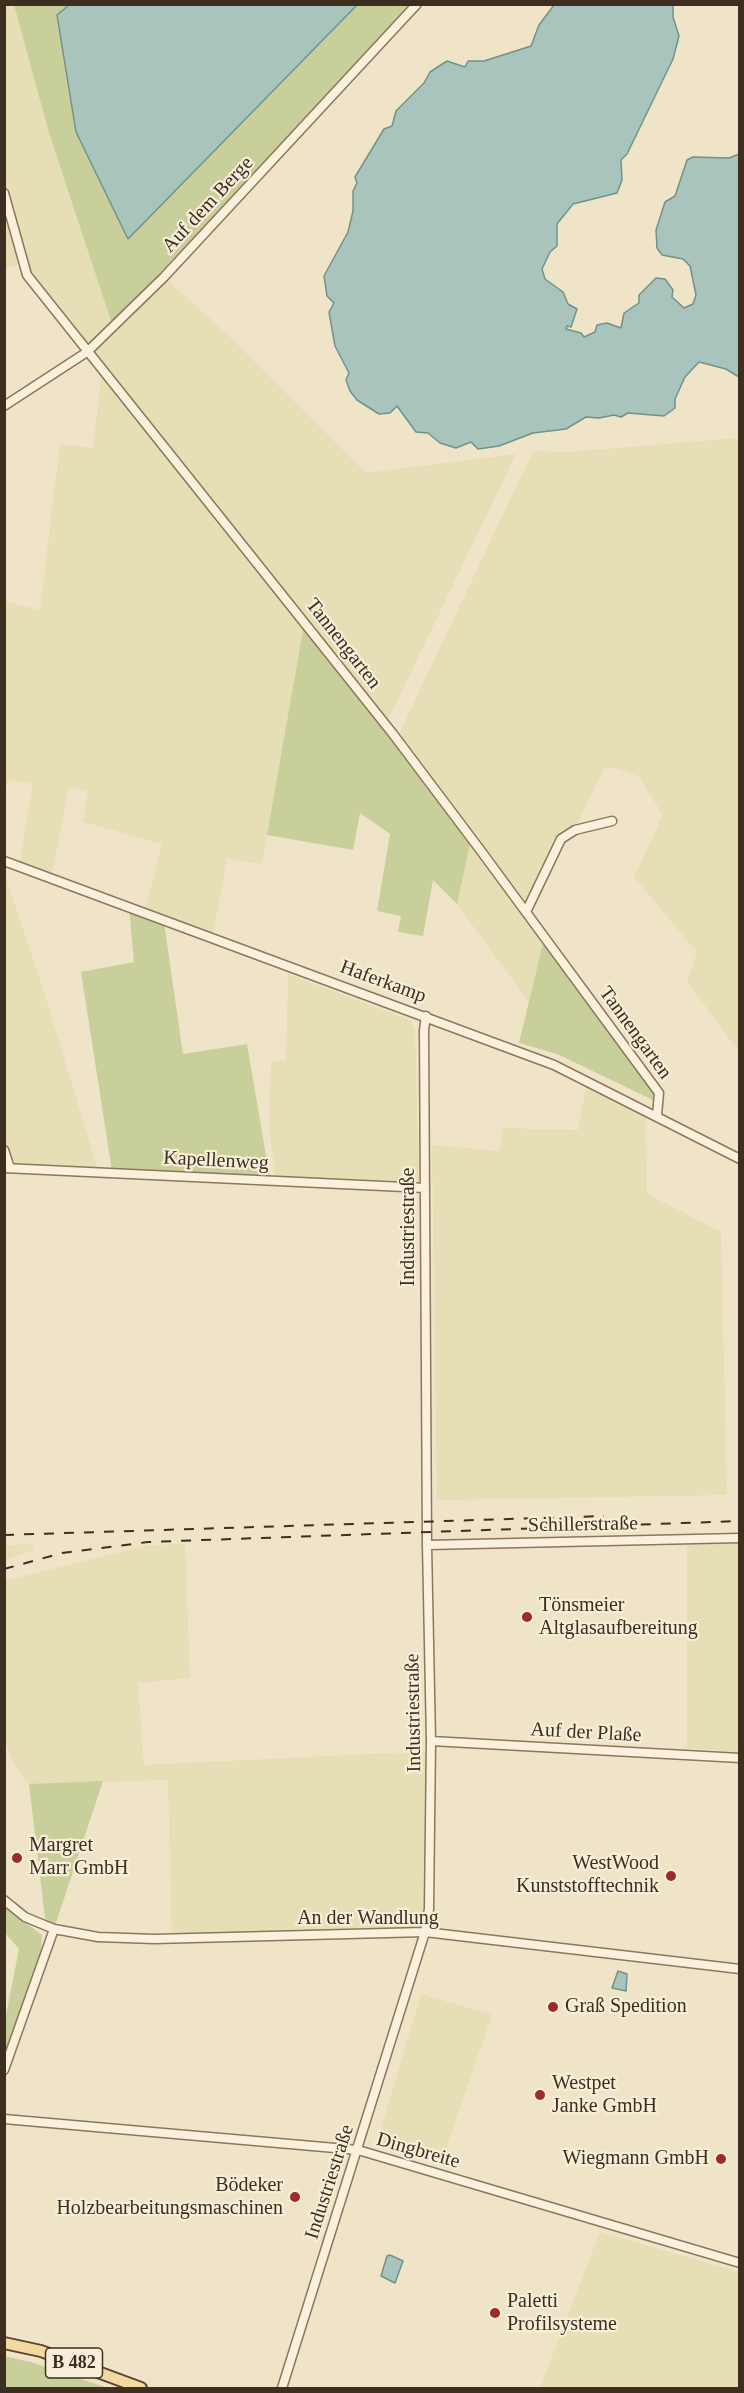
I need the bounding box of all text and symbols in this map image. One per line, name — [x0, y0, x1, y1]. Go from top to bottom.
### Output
street label: Auf dem Berge — [157, 152, 259, 258]
street label: Tannengarten — [300, 594, 386, 694]
street label: Haferkamp — [337, 955, 429, 1009]
street label: Tannengarten — [593, 982, 677, 1084]
street label: Kapellenweg — [163, 1146, 269, 1176]
street label: Industriestraße — [397, 1168, 421, 1286]
street label: Schillerstraße — [528, 1512, 638, 1538]
place label: Tönsmeier Altglasaufbereitung — [539, 1594, 698, 1641]
marker: Tönsmeier Altglasaufbereitung — [520, 1610, 534, 1624]
street label: Industriestraße — [401, 1653, 427, 1773]
street label: Auf der Plaße — [530, 1718, 642, 1748]
place label: Margret Marr GmbH — [29, 1834, 128, 1881]
marker: Margret Marr GmbH — [10, 1851, 24, 1865]
place label: WestWood Kunststofftechnik — [516, 1852, 659, 1899]
marker: WestWood Kunststofftechnik — [664, 1869, 678, 1883]
street label: An der Wandlung — [297, 1907, 439, 1931]
place label: Graß Spedition — [565, 1995, 687, 2019]
marker: Graß Spedition — [546, 2000, 560, 2014]
place label: Westpet Janke GmbH — [552, 2072, 657, 2119]
marker: Westpet Janke GmbH — [533, 2088, 547, 2102]
street label: Industriestraße — [300, 2122, 360, 2242]
street label: Dingbreite — [374, 2128, 462, 2174]
place label: Wiegmann GmbH — [563, 2147, 709, 2171]
marker: Wiegmann GmbH — [714, 2152, 728, 2166]
place label: Bödeker Holzbearbeitungsmaschinen — [56, 2174, 283, 2221]
marker: Bödeker Holzbearbeitungsmaschinen — [288, 2190, 302, 2204]
place label: Paletti Profilsysteme — [507, 2290, 617, 2337]
marker: Paletti Profilsysteme — [488, 2306, 502, 2320]
road number: B 482 — [46, 2348, 103, 2378]

